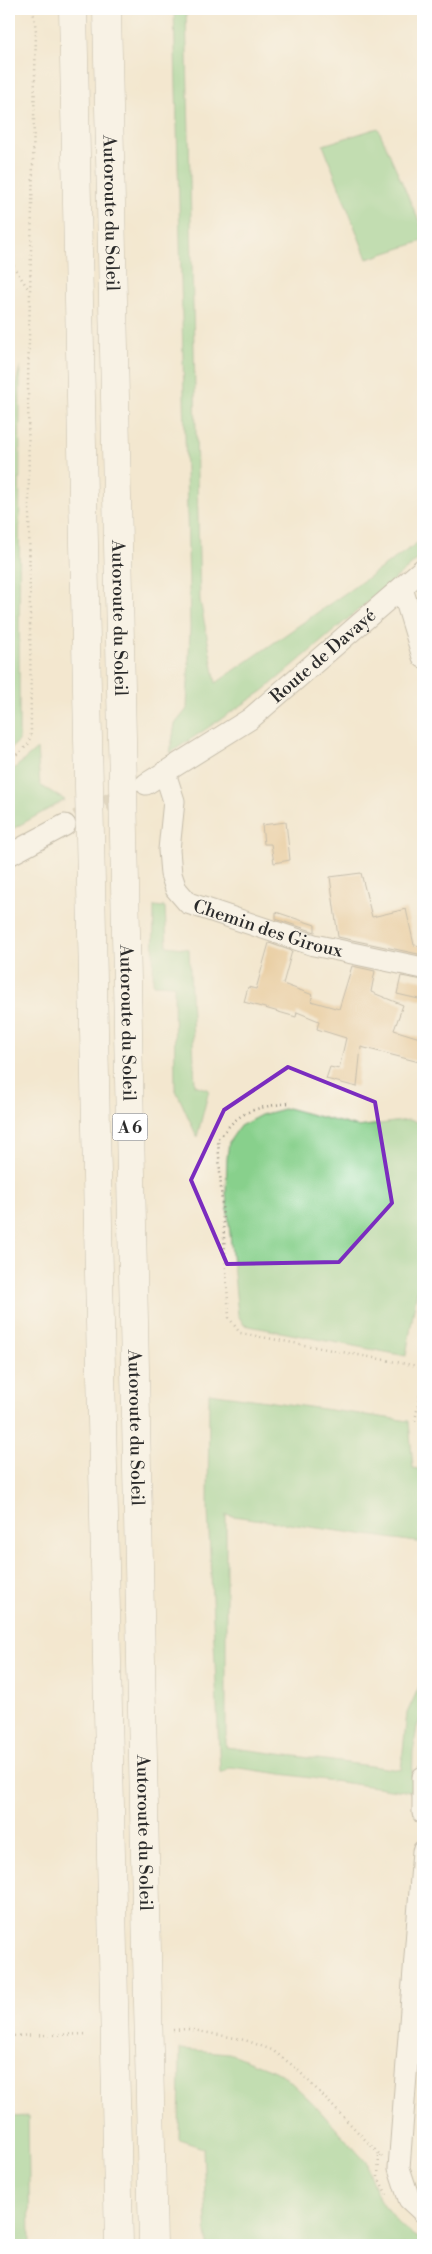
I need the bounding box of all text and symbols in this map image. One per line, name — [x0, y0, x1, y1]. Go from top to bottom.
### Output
street label: Autoroute du Soleil — [98, 134, 124, 292]
street label: Autoroute du Soleil — [106, 539, 132, 697]
street label: Route de Davayé — [265, 604, 381, 709]
street label: Chemin des Giroux — [190, 895, 346, 963]
street label: Autoroute du Soleil — [114, 943, 140, 1102]
road number: A 6 — [112, 1114, 148, 1140]
street label: Autoroute du Soleil — [123, 1348, 149, 1507]
street label: Autoroute du Soleil — [131, 1753, 157, 1912]

